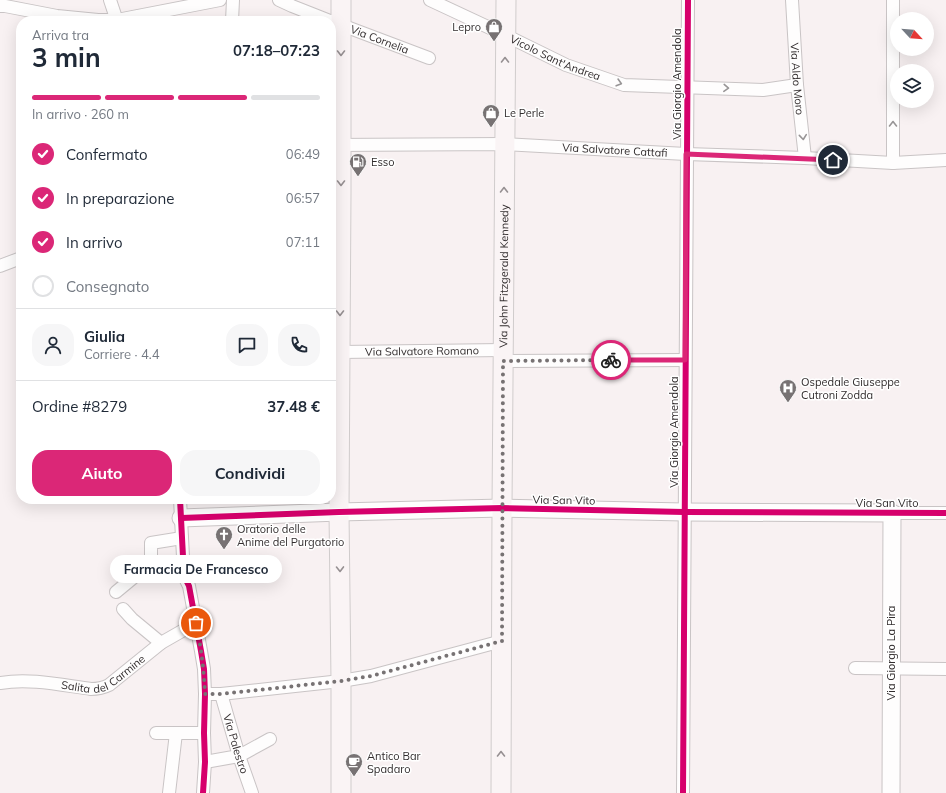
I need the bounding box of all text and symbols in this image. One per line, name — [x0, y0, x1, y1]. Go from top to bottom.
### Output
north arrow — [890, 12, 934, 56]
map controls — [890, 12, 934, 108]
shop icon: Lepro — [484, 17, 504, 42]
place label: Lepro — [452, 20, 481, 34]
street label: Via Cornelia — [348, 22, 411, 57]
text: Arriva tra — [32, 27, 89, 43]
street label: Via Giorgio Amendola — [670, 28, 684, 140]
street label: Vicolo Sant'Andrea — [508, 32, 602, 83]
text: 3 min — [32, 41, 101, 74]
text: 07:18–07:23 — [233, 41, 320, 60]
street label: Via Aldo Moro — [788, 42, 807, 116]
one-way arrow — [337, 50, 345, 56]
one-way arrow — [501, 57, 509, 63]
button: layers — [890, 64, 934, 108]
one-way arrow — [616, 78, 623, 87]
one-way arrow — [723, 84, 729, 93]
shop icon: Le Perle — [481, 103, 501, 128]
text: In arrivo · 260 m — [32, 106, 129, 122]
place label: Le Perle — [504, 106, 544, 120]
one-way arrow — [889, 121, 897, 127]
one-way arrow — [798, 133, 807, 140]
street label: Via Salvatore Cattafi — [562, 140, 668, 160]
icon: check — [32, 143, 54, 165]
pin — [816, 143, 850, 177]
text: Confermato — [66, 145, 147, 164]
text: 06:49 — [286, 146, 320, 162]
icon: home — [822, 149, 844, 171]
fuel station icon: Esso — [348, 152, 368, 177]
place label: Esso — [371, 155, 395, 169]
one-way arrow — [337, 180, 345, 186]
icon: check — [32, 187, 54, 209]
one-way arrow — [500, 187, 508, 193]
text: In preparazione — [66, 189, 174, 208]
text: 06:57 — [286, 190, 320, 206]
street label: Via John Fitzgerald Kennedy — [496, 204, 511, 348]
icon: check — [32, 231, 54, 253]
text: In arrivo — [66, 233, 122, 252]
text: 07:11 — [286, 234, 320, 250]
text: Consegnato — [66, 277, 149, 296]
one-way arrow — [336, 310, 344, 316]
button: person — [32, 324, 74, 366]
button: chat — [226, 324, 268, 366]
button: phone — [278, 324, 320, 366]
text: Giulia — [84, 327, 125, 346]
courier — [591, 340, 631, 380]
street label: Via Salvatore Romano — [365, 343, 479, 359]
text: Corriere · 4.4 — [84, 346, 160, 362]
icon: bike — [600, 349, 622, 371]
place label: Ospedale Giuseppe Cutroni Zodda — [801, 375, 900, 402]
street label: Via Giorgio Amendola — [667, 376, 681, 488]
hospital icon: Ospedale Giuseppe Cutroni Zodda — [778, 378, 798, 403]
text: Ordine #8279 — [32, 397, 127, 416]
text: 37.48 € — [267, 397, 320, 416]
button: Aiuto — [32, 450, 172, 496]
button: Condividi — [180, 450, 320, 496]
street label: Via San Vito — [532, 492, 596, 508]
street label: Via San Vito — [856, 496, 918, 510]
place label: Oratorio delle Anime del Purgatorio — [237, 522, 344, 549]
church icon: Oratorio delle Anime del Purgatorio — [214, 525, 234, 550]
callout: Farmacia De Francesco — [110, 555, 282, 583]
text: Farmacia De Francesco — [124, 561, 268, 577]
one-way arrow — [336, 566, 344, 572]
pin — [179, 606, 213, 640]
street label: Via Giorgio La Pira — [884, 606, 898, 700]
icon: bag — [185, 612, 207, 634]
street label: Salita del Carmine — [60, 652, 148, 696]
street label: Via Palestro — [220, 713, 252, 775]
place label: Antico Bar Spadaro — [367, 749, 421, 776]
one-way arrow — [497, 751, 505, 757]
cafe icon: Antico Bar Spadaro — [344, 752, 364, 777]

